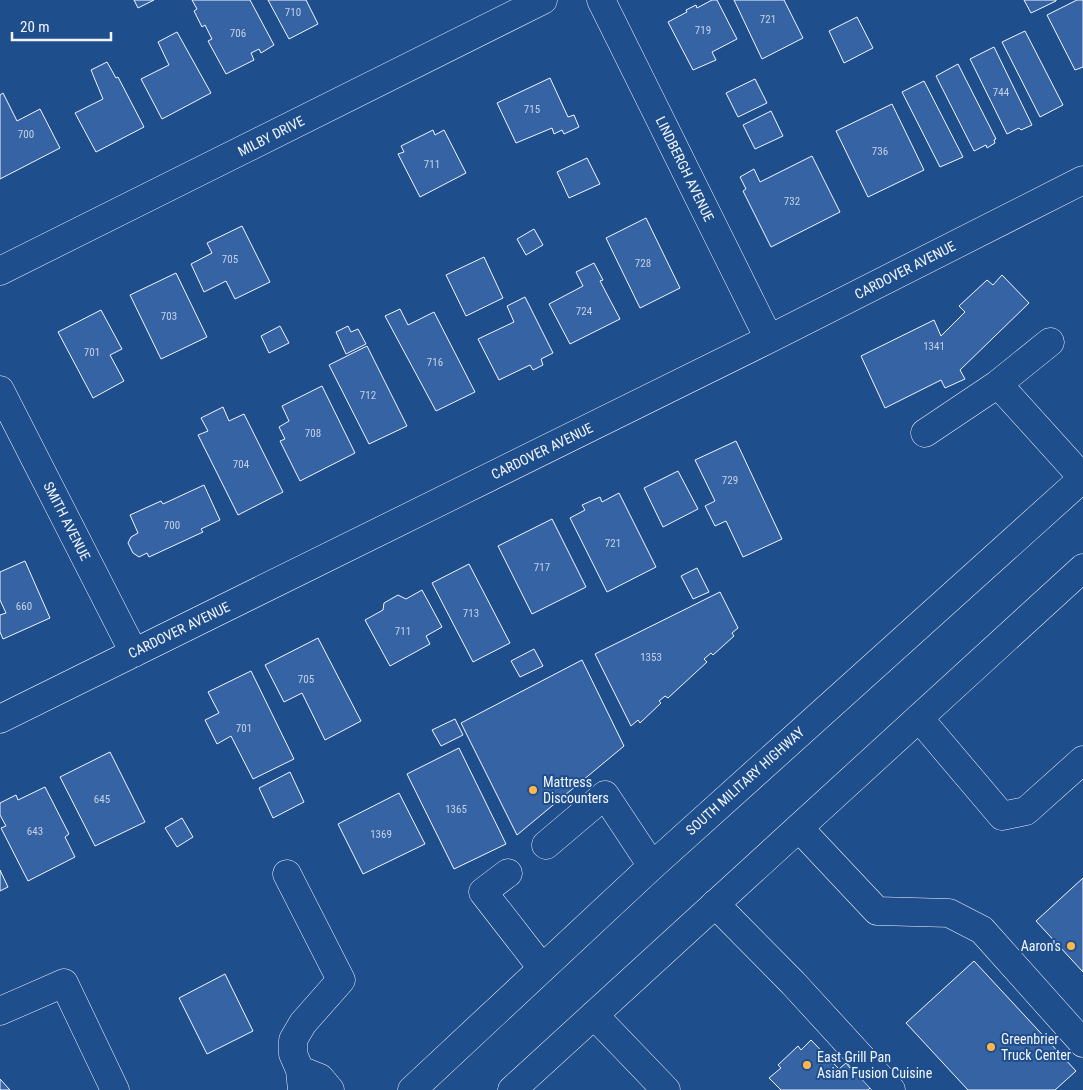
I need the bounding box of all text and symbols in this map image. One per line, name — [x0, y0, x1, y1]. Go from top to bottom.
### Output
house number: 710 — [285, 6, 301, 19]
scale bar — [12, 10, 111, 42]
house number: 721 — [760, 13, 776, 26]
text: 20 m — [20, 18, 50, 36]
house number: 719 — [695, 24, 711, 37]
house number: 706 — [230, 27, 246, 40]
house number: 744 — [993, 86, 1010, 99]
house number: 715 — [524, 103, 540, 116]
street label: MILBY DRIVE — [235, 112, 307, 160]
street label: LINDBERGH AVENUE — [653, 114, 717, 224]
house number: 700 — [18, 128, 34, 141]
house number: 736 — [872, 145, 888, 158]
house number: 711 — [424, 158, 440, 171]
house number: 732 — [784, 195, 800, 208]
street label: CARDOVER AVENUE — [852, 238, 958, 302]
house number: 705 — [222, 253, 238, 266]
house number: 728 — [635, 257, 651, 270]
house number: 724 — [576, 305, 593, 318]
house number: 703 — [161, 310, 177, 323]
house number: 1341 — [923, 340, 945, 353]
house number: 701 — [84, 346, 100, 359]
house number: 716 — [427, 356, 443, 369]
house number: 712 — [360, 389, 376, 402]
street label: CARDOVER AVENUE — [489, 419, 595, 483]
house number: 708 — [305, 427, 321, 440]
house number: 704 — [233, 458, 250, 471]
house number: 729 — [722, 474, 738, 487]
street label: SMITH AVENUE — [40, 479, 94, 563]
house number: 700 — [164, 519, 180, 532]
house number: 721 — [605, 537, 621, 550]
house number: 717 — [534, 561, 550, 574]
street label: CARDOVER AVENUE — [126, 598, 232, 662]
house number: 660 — [16, 600, 32, 613]
house number: 713 — [463, 607, 479, 620]
house number: 711 — [395, 625, 411, 638]
house number: 1353 — [640, 651, 662, 664]
house number: 705 — [298, 673, 314, 686]
house number: 701 — [236, 722, 252, 735]
street label: SOUTH MILITARY HIGHWAY — [683, 723, 808, 838]
place label: Mattress Discounters — [543, 774, 609, 806]
marker: Mattress Discounters — [527, 784, 539, 796]
house number: 645 — [94, 793, 110, 806]
house number: 1365 — [445, 803, 467, 816]
house number: 643 — [27, 825, 43, 838]
house number: 1369 — [370, 828, 392, 841]
place label: Aaron's — [1021, 938, 1061, 954]
marker: Aaron's — [1065, 940, 1077, 952]
place label: Greenbrier Truck Center — [1001, 1031, 1071, 1063]
marker: Greenbrier Truck Center — [985, 1041, 997, 1053]
place label: East Grill Pan Asian Fusion Cuisine — [817, 1049, 933, 1081]
marker: East Grill Pan Asian Fusion Cuisine — [801, 1059, 813, 1071]

